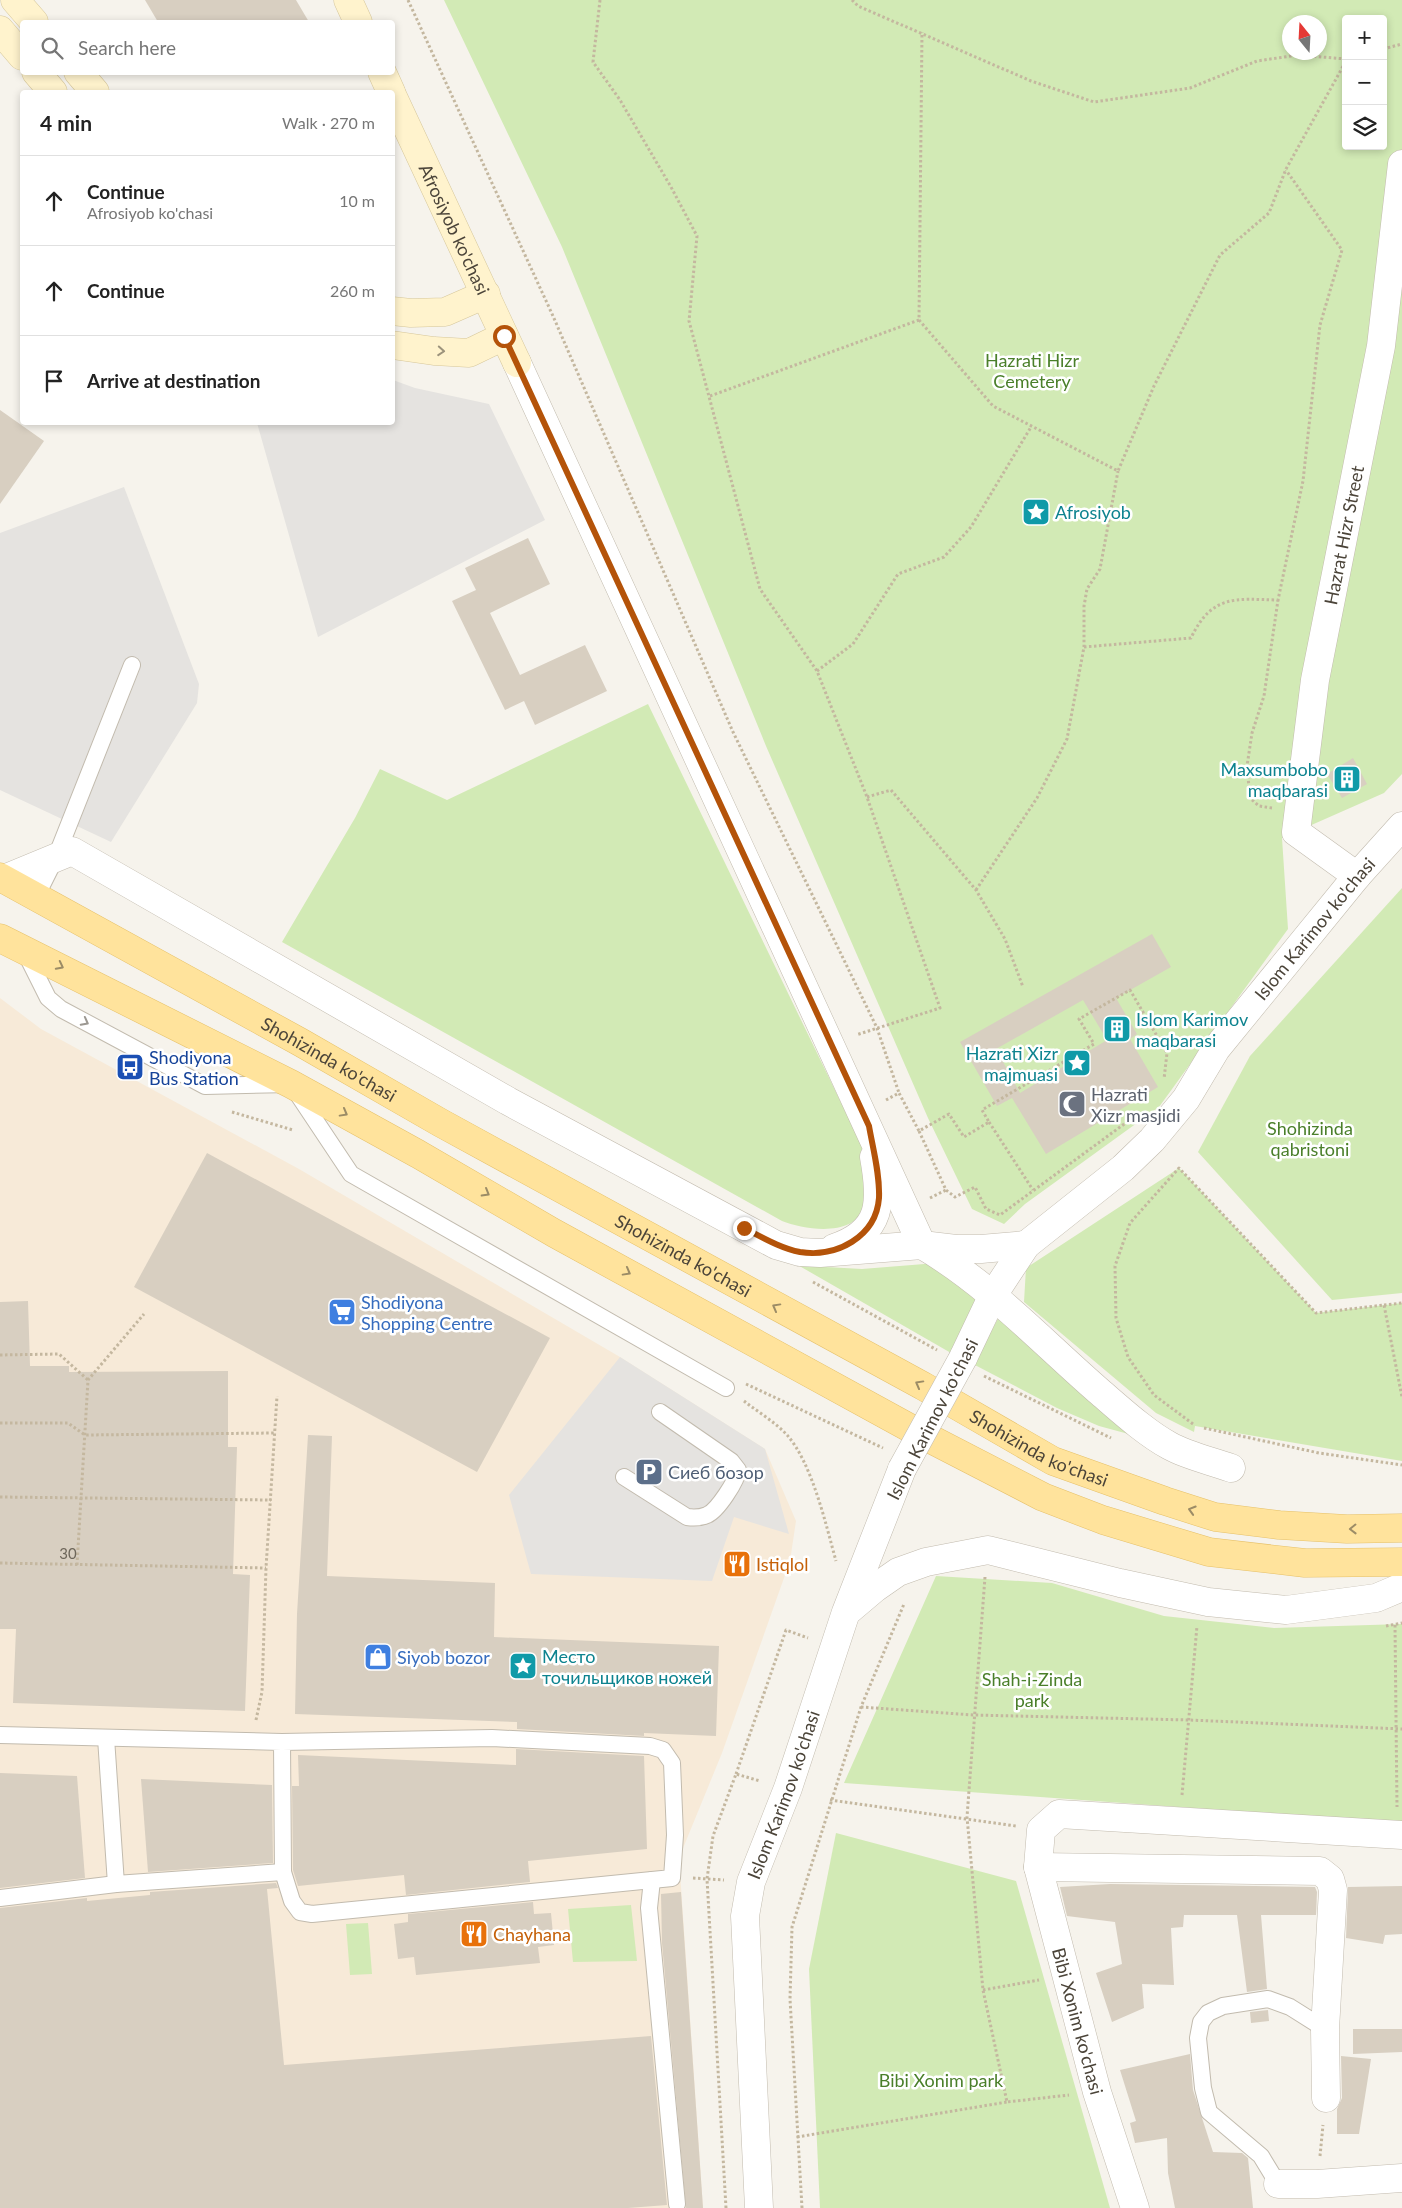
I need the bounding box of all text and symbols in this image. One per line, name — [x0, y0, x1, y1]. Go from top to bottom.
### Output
north arrow — [1282, 15, 1327, 60]
map controls — [1342, 15, 1387, 150]
button: + — [1342, 15, 1387, 60]
search box — [20, 20, 395, 75]
icon: search — [38, 34, 66, 62]
text: Search here — [78, 36, 176, 59]
button: − — [1342, 60, 1387, 105]
button: layers — [1342, 105, 1387, 150]
text: 4 min — [40, 110, 92, 135]
text: Walk · 270 m — [282, 113, 375, 132]
street label: Afrosiyob ko'chasi — [415, 160, 495, 298]
text: Continue — [87, 180, 165, 203]
icon: ahead — [40, 187, 68, 215]
text: 10 m — [339, 191, 375, 210]
text: Afrosiyob ko'chasi — [87, 203, 213, 222]
icon: ahead — [40, 277, 68, 305]
text: Continue — [87, 279, 165, 302]
text: 260 m — [330, 281, 375, 300]
route start — [493, 325, 516, 348]
one-way arrow — [437, 346, 445, 357]
park label: Hazrati Hizr Cemetery — [985, 349, 1079, 392]
icon: arrive — [40, 367, 68, 395]
text: Arrive at destination — [87, 369, 260, 392]
street label: Hazrat Hizr Street — [1319, 463, 1368, 607]
place icon: Afrosiyob — [1021, 497, 1051, 527]
place label: Afrosiyob — [1055, 501, 1131, 523]
place label: Maxsumbobo maqbarasi — [1220, 758, 1328, 801]
building icon: Maxsumbobo maqbarasi — [1332, 764, 1362, 794]
street label: Islom Karimov ko'chasi — [1250, 853, 1379, 1004]
one-way arrow — [55, 960, 64, 970]
place label: Islom Karimov maqbarasi — [1136, 1008, 1249, 1051]
street label: Shohizinda ko'chasi — [258, 1012, 401, 1106]
building icon: Islom Karimov maqbarasi — [1102, 1014, 1132, 1044]
one-way arrow — [80, 1015, 89, 1025]
place label: Hazrati Xizr majmuasi — [966, 1042, 1058, 1085]
place label: Shodiyona Bus Station — [149, 1046, 239, 1089]
place icon: Hazrati Xizr majmuasi — [1062, 1048, 1092, 1078]
bus stop icon: Shodiyona Bus Station — [115, 1052, 145, 1082]
place label: Hazrati Xizr masjidi — [1091, 1083, 1181, 1126]
mosque icon: Hazrati Xizr masjidi — [1057, 1089, 1087, 1119]
one-way arrow — [339, 1107, 348, 1117]
park label: Shohizinda qabristoni — [1267, 1117, 1353, 1160]
one-way arrow — [480, 1186, 489, 1196]
street label: Shohizinda ko'chasi — [611, 1209, 755, 1301]
route end — [733, 1217, 756, 1240]
one-way arrow — [622, 1266, 631, 1276]
place label: Shodiyona Shopping Centre — [361, 1291, 493, 1334]
supermarket icon: Shodiyona Shopping Centre — [327, 1297, 357, 1327]
one-way arrow — [772, 1303, 781, 1313]
street label: Islom Karimov ko'chasi — [882, 1335, 982, 1503]
one-way arrow — [915, 1380, 924, 1390]
street label: Shohizinda ko'chasi — [966, 1404, 1111, 1491]
parking icon: Сиеб бозор — [634, 1457, 664, 1487]
place label: Сиеб бозор — [668, 1461, 764, 1483]
one-way arrow — [1189, 1505, 1197, 1515]
one-way arrow — [1349, 1524, 1357, 1534]
house number: 30 — [59, 1544, 77, 1562]
restaurant icon: Istiqlol — [722, 1549, 752, 1579]
place label: Istiqlol — [756, 1553, 808, 1575]
shop icon: Siyob bozor — [363, 1642, 393, 1672]
place label: Место точильщиков ножей — [542, 1645, 712, 1688]
place label: Siyob bozor — [397, 1646, 490, 1668]
place icon: Место точильщиков ножей — [508, 1651, 538, 1681]
park label: Shah-i-Zinda park — [982, 1668, 1082, 1711]
street label: Islom Karimov ko'chasi — [742, 1708, 824, 1882]
restaurant icon: Chayhana — [459, 1919, 489, 1949]
place label: Chayhana — [493, 1923, 571, 1945]
street label: Bibi Xonim ko'chasi — [1048, 1945, 1108, 2097]
park label: Bibi Xonim park — [879, 2069, 1004, 2091]

